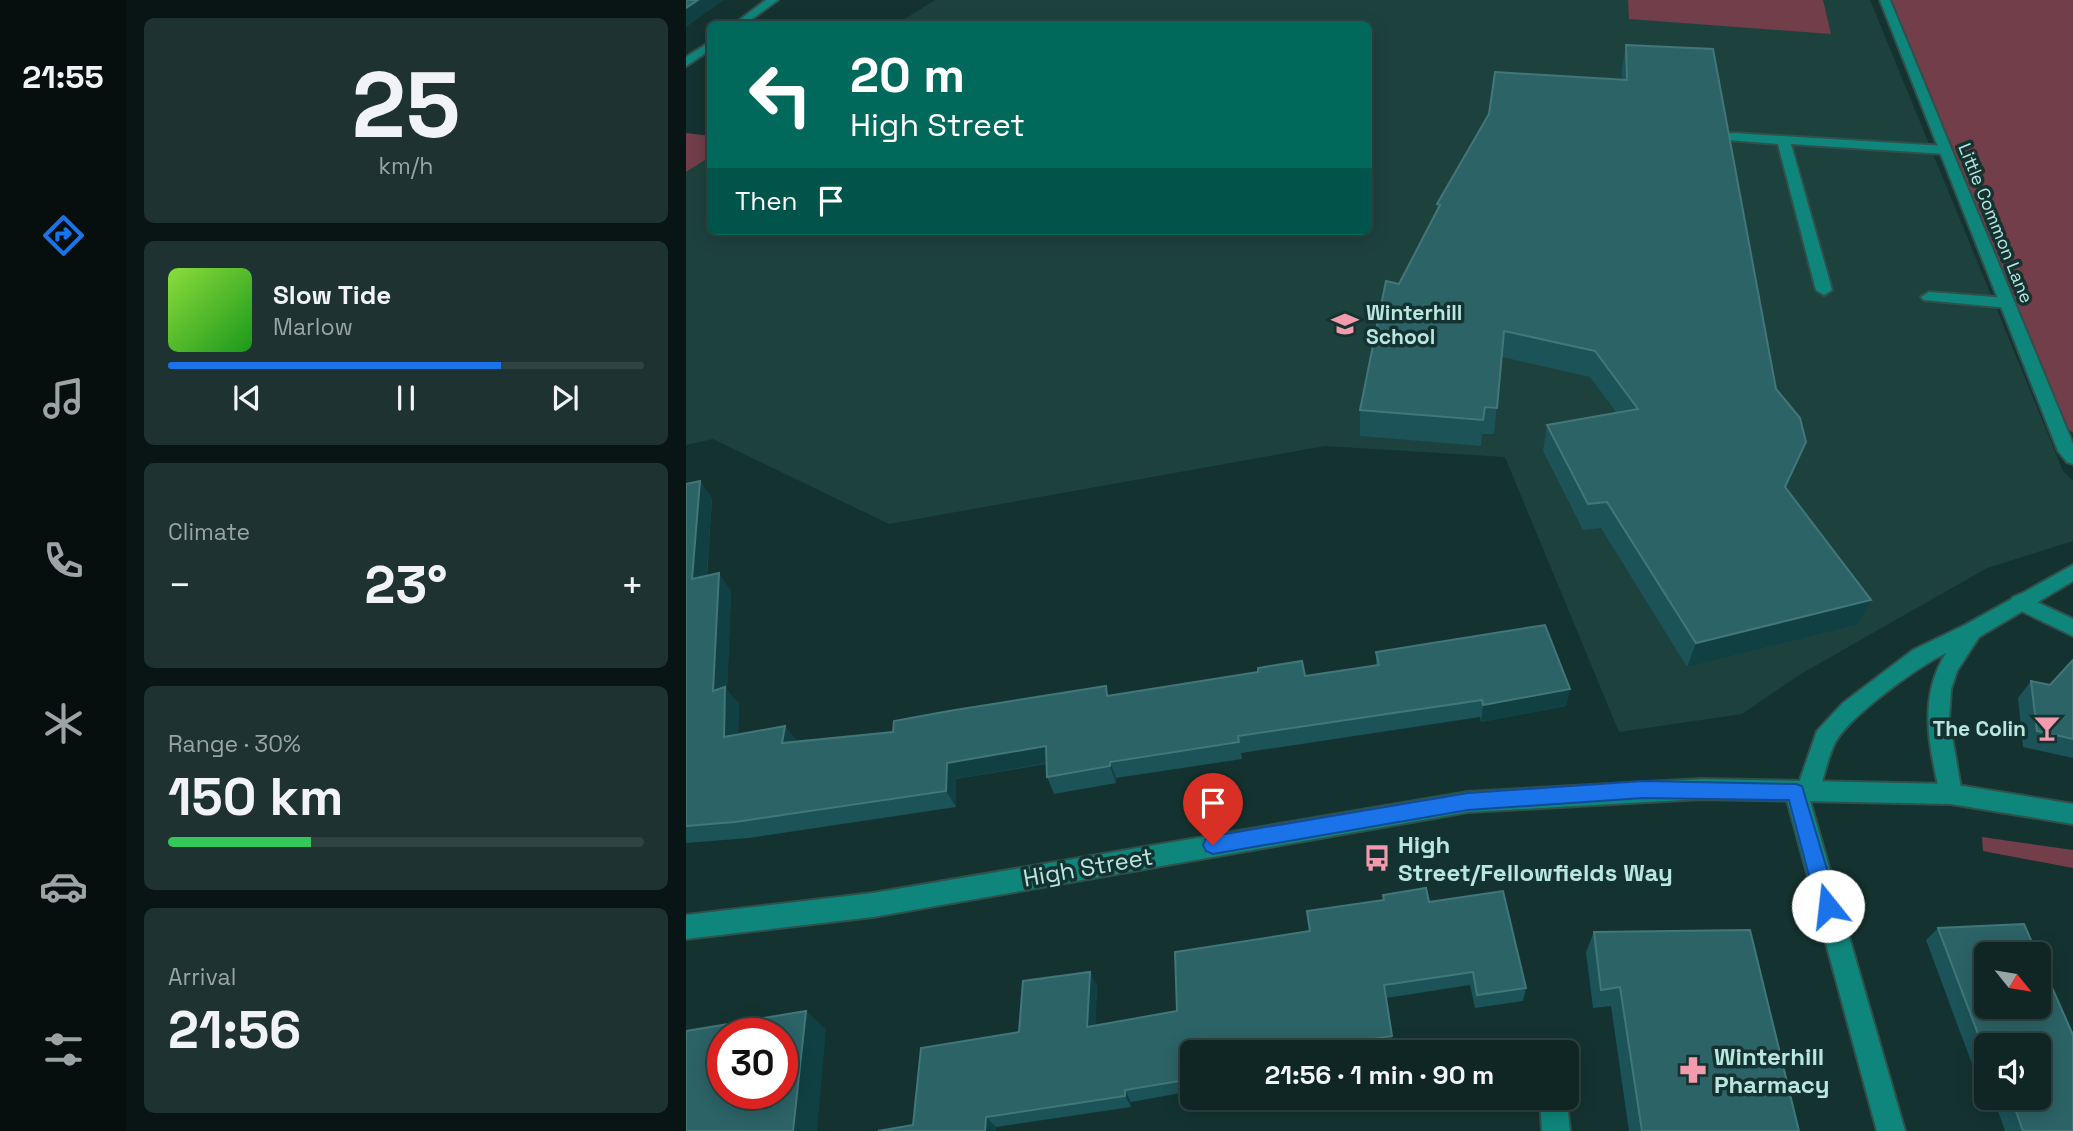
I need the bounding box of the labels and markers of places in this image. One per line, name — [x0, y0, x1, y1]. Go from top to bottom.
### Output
place label: Winterhill School — [1366, 299, 1462, 350]
school or university icon: Winterhill School — [1330, 309, 1360, 339]
bar icon: The Colin — [2032, 713, 2062, 743]
place label: The Colin — [1933, 715, 2026, 742]
pin — [1183, 773, 1243, 845]
place label: High Street/Fellowfields Way — [1398, 829, 1673, 888]
bus stop icon: High Street/Fellowfields Way — [1362, 843, 1392, 873]
place label: Winterhill Pharmacy — [1714, 1041, 1830, 1100]
pharmacy icon: Winterhill Pharmacy — [1678, 1055, 1708, 1085]

